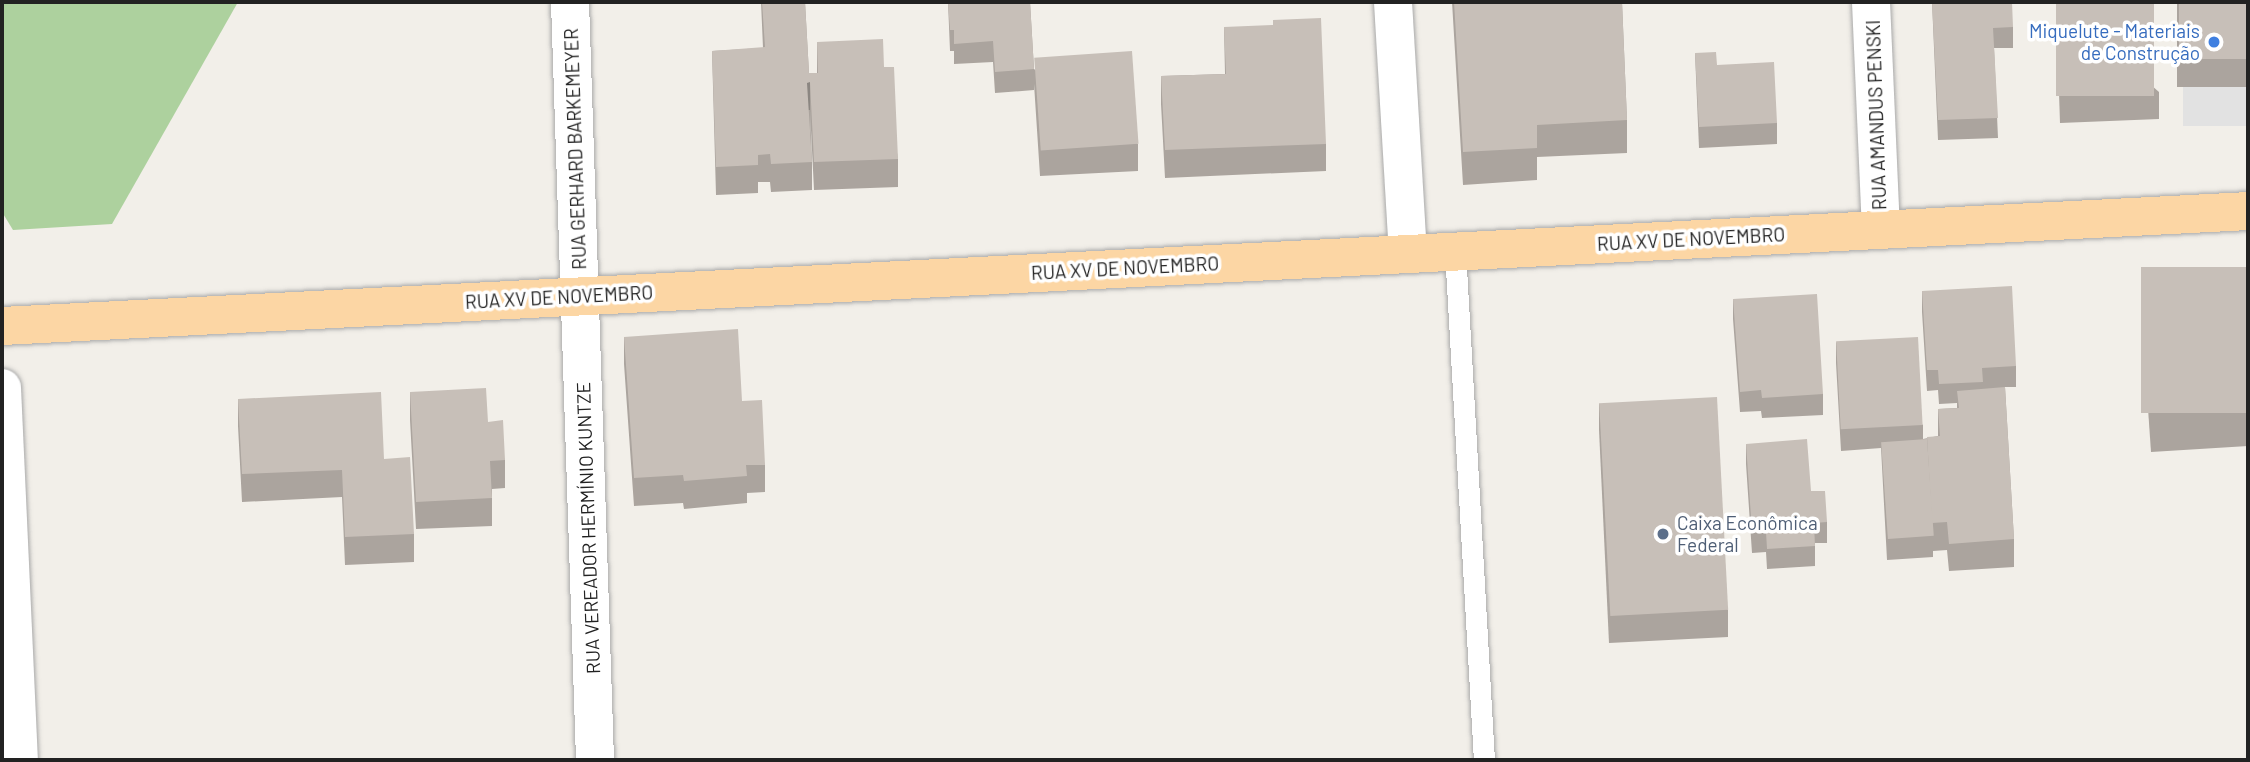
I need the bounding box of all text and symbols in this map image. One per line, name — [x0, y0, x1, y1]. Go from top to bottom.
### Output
street label: RUA AMANDUS PENSKI — [1861, 19, 1891, 211]
place label: Miquelute - Materiais de Construção — [2029, 20, 2200, 64]
street label: RUA GERHARD BARKEMEYER — [559, 28, 591, 270]
marker: Miquelute - Materiais de Construção — [2206, 34, 2222, 50]
street label: RUA XV DE NOVEMBRO — [1596, 223, 1786, 255]
street label: RUA XV DE NOVEMBRO — [1030, 252, 1220, 284]
street label: RUA XV DE NOVEMBRO — [464, 281, 654, 313]
street label: RUA VEREADOR HERMÍNIO KUNTZE — [572, 382, 604, 674]
place label: Caixa Econômica Federal — [1677, 512, 1818, 556]
marker: Caixa Econômica Federal — [1655, 526, 1671, 542]

